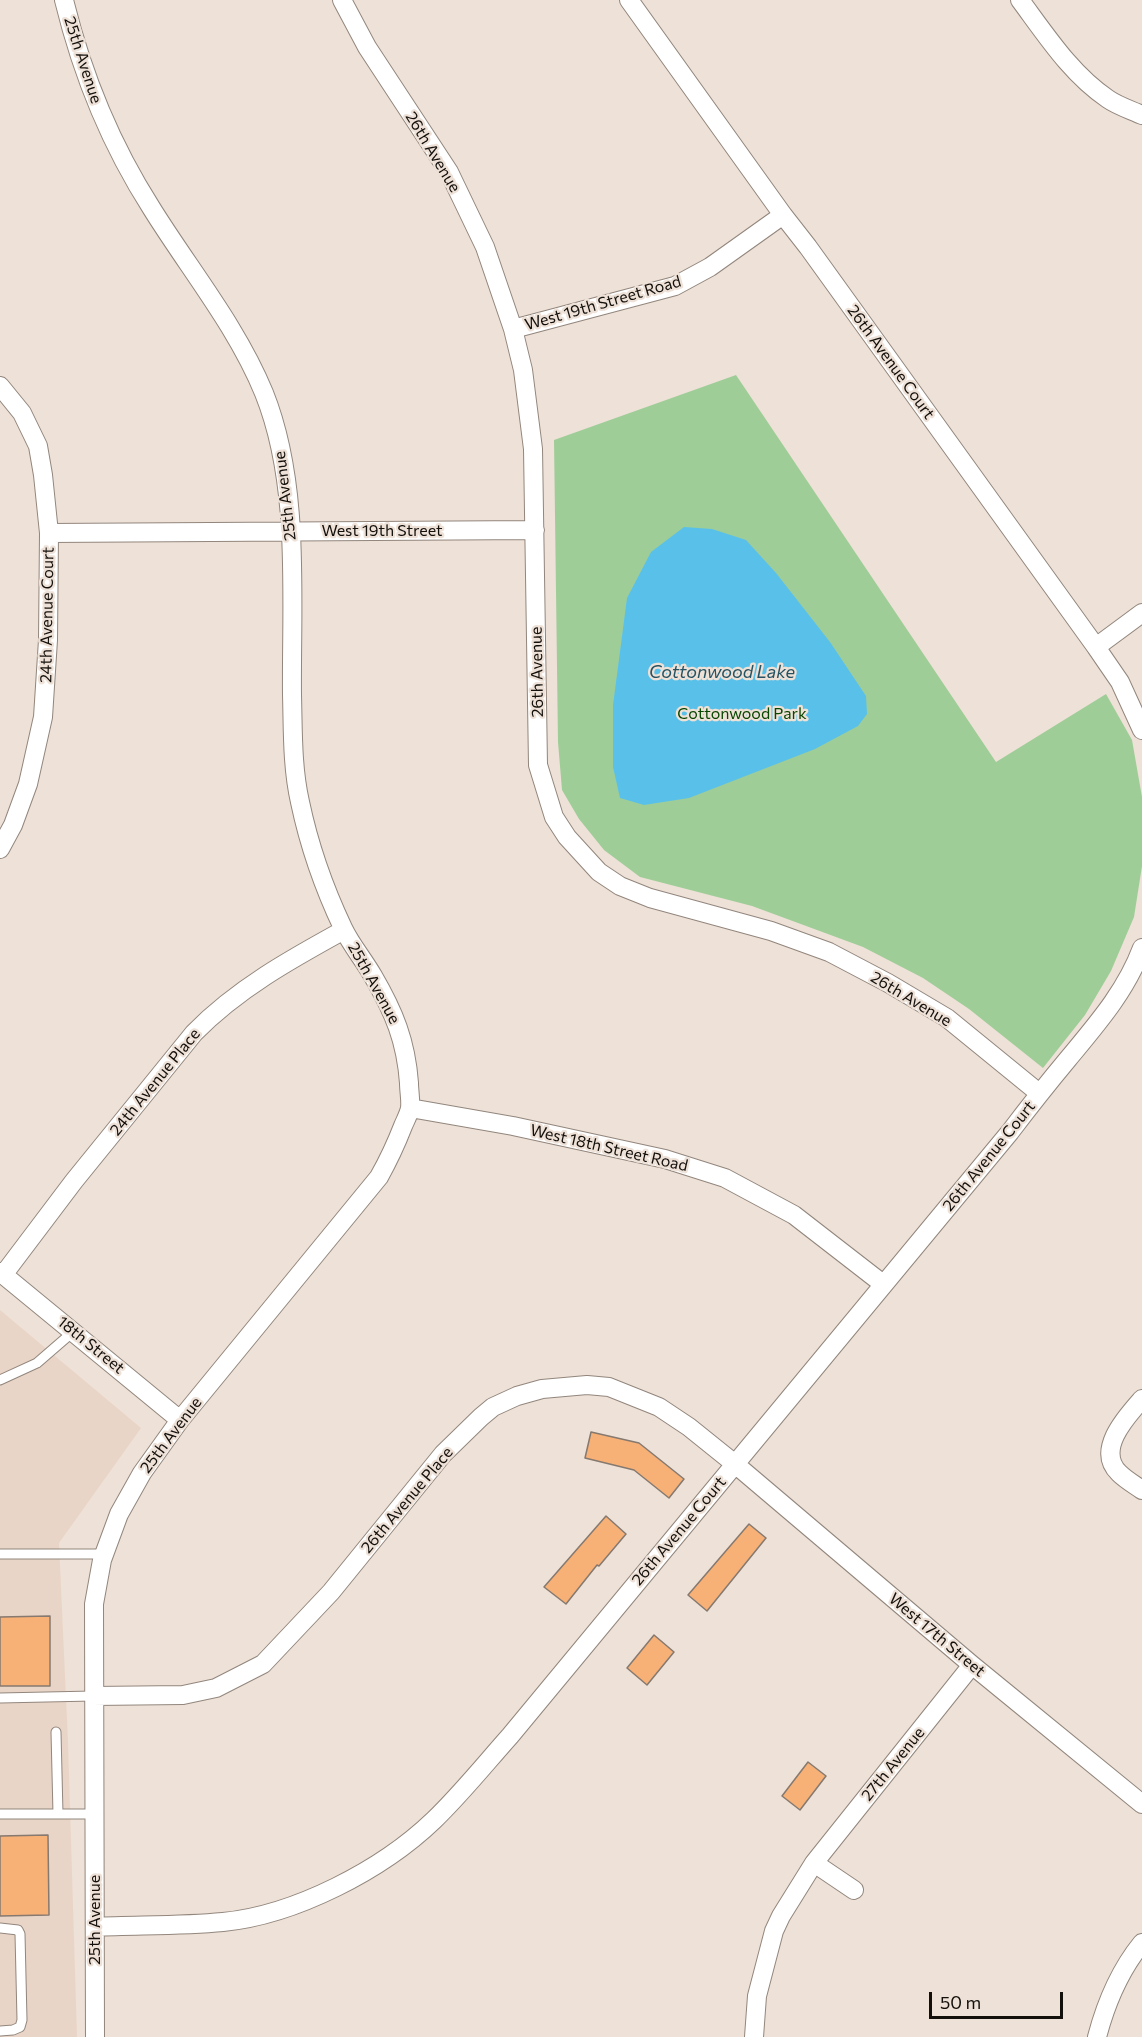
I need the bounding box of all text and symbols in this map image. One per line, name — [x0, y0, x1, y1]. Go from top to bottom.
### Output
street label: 25th Avenue — [60, 14, 106, 106]
street label: 26th Avenue — [401, 108, 465, 196]
street label: West 19th Street Road — [523, 272, 683, 334]
street label: 26th Avenue Court — [843, 301, 939, 423]
street label: 25th Avenue — [270, 450, 300, 542]
street label: West 19th Street — [321, 521, 443, 541]
street label: 24th Avenue Court — [36, 547, 58, 683]
street label: 26th Avenue — [527, 627, 547, 717]
water label: Cottonwood Lake — [649, 661, 795, 683]
park label: Cottonwood Park — [677, 704, 807, 724]
street label: 25th Avenue — [344, 939, 404, 1027]
street label: 26th Avenue — [867, 967, 955, 1031]
street label: 24th Avenue Place — [106, 1025, 204, 1139]
street label: 26th Avenue Court — [939, 1097, 1039, 1215]
street label: West 18th Street Road — [528, 1120, 690, 1176]
street label: 18th Street — [54, 1312, 128, 1378]
street label: 25th Avenue — [136, 1393, 206, 1477]
street label: 26th Avenue Place — [357, 1443, 457, 1557]
street label: 26th Avenue Court — [628, 1473, 730, 1589]
street label: West 17th Street — [885, 1589, 989, 1681]
street label: 27th Avenue — [857, 1723, 929, 1805]
street label: 25th Avenue — [85, 1875, 105, 1965]
scale bar — [932, 1980, 1066, 2018]
text: 50 m — [940, 1991, 981, 2013]

